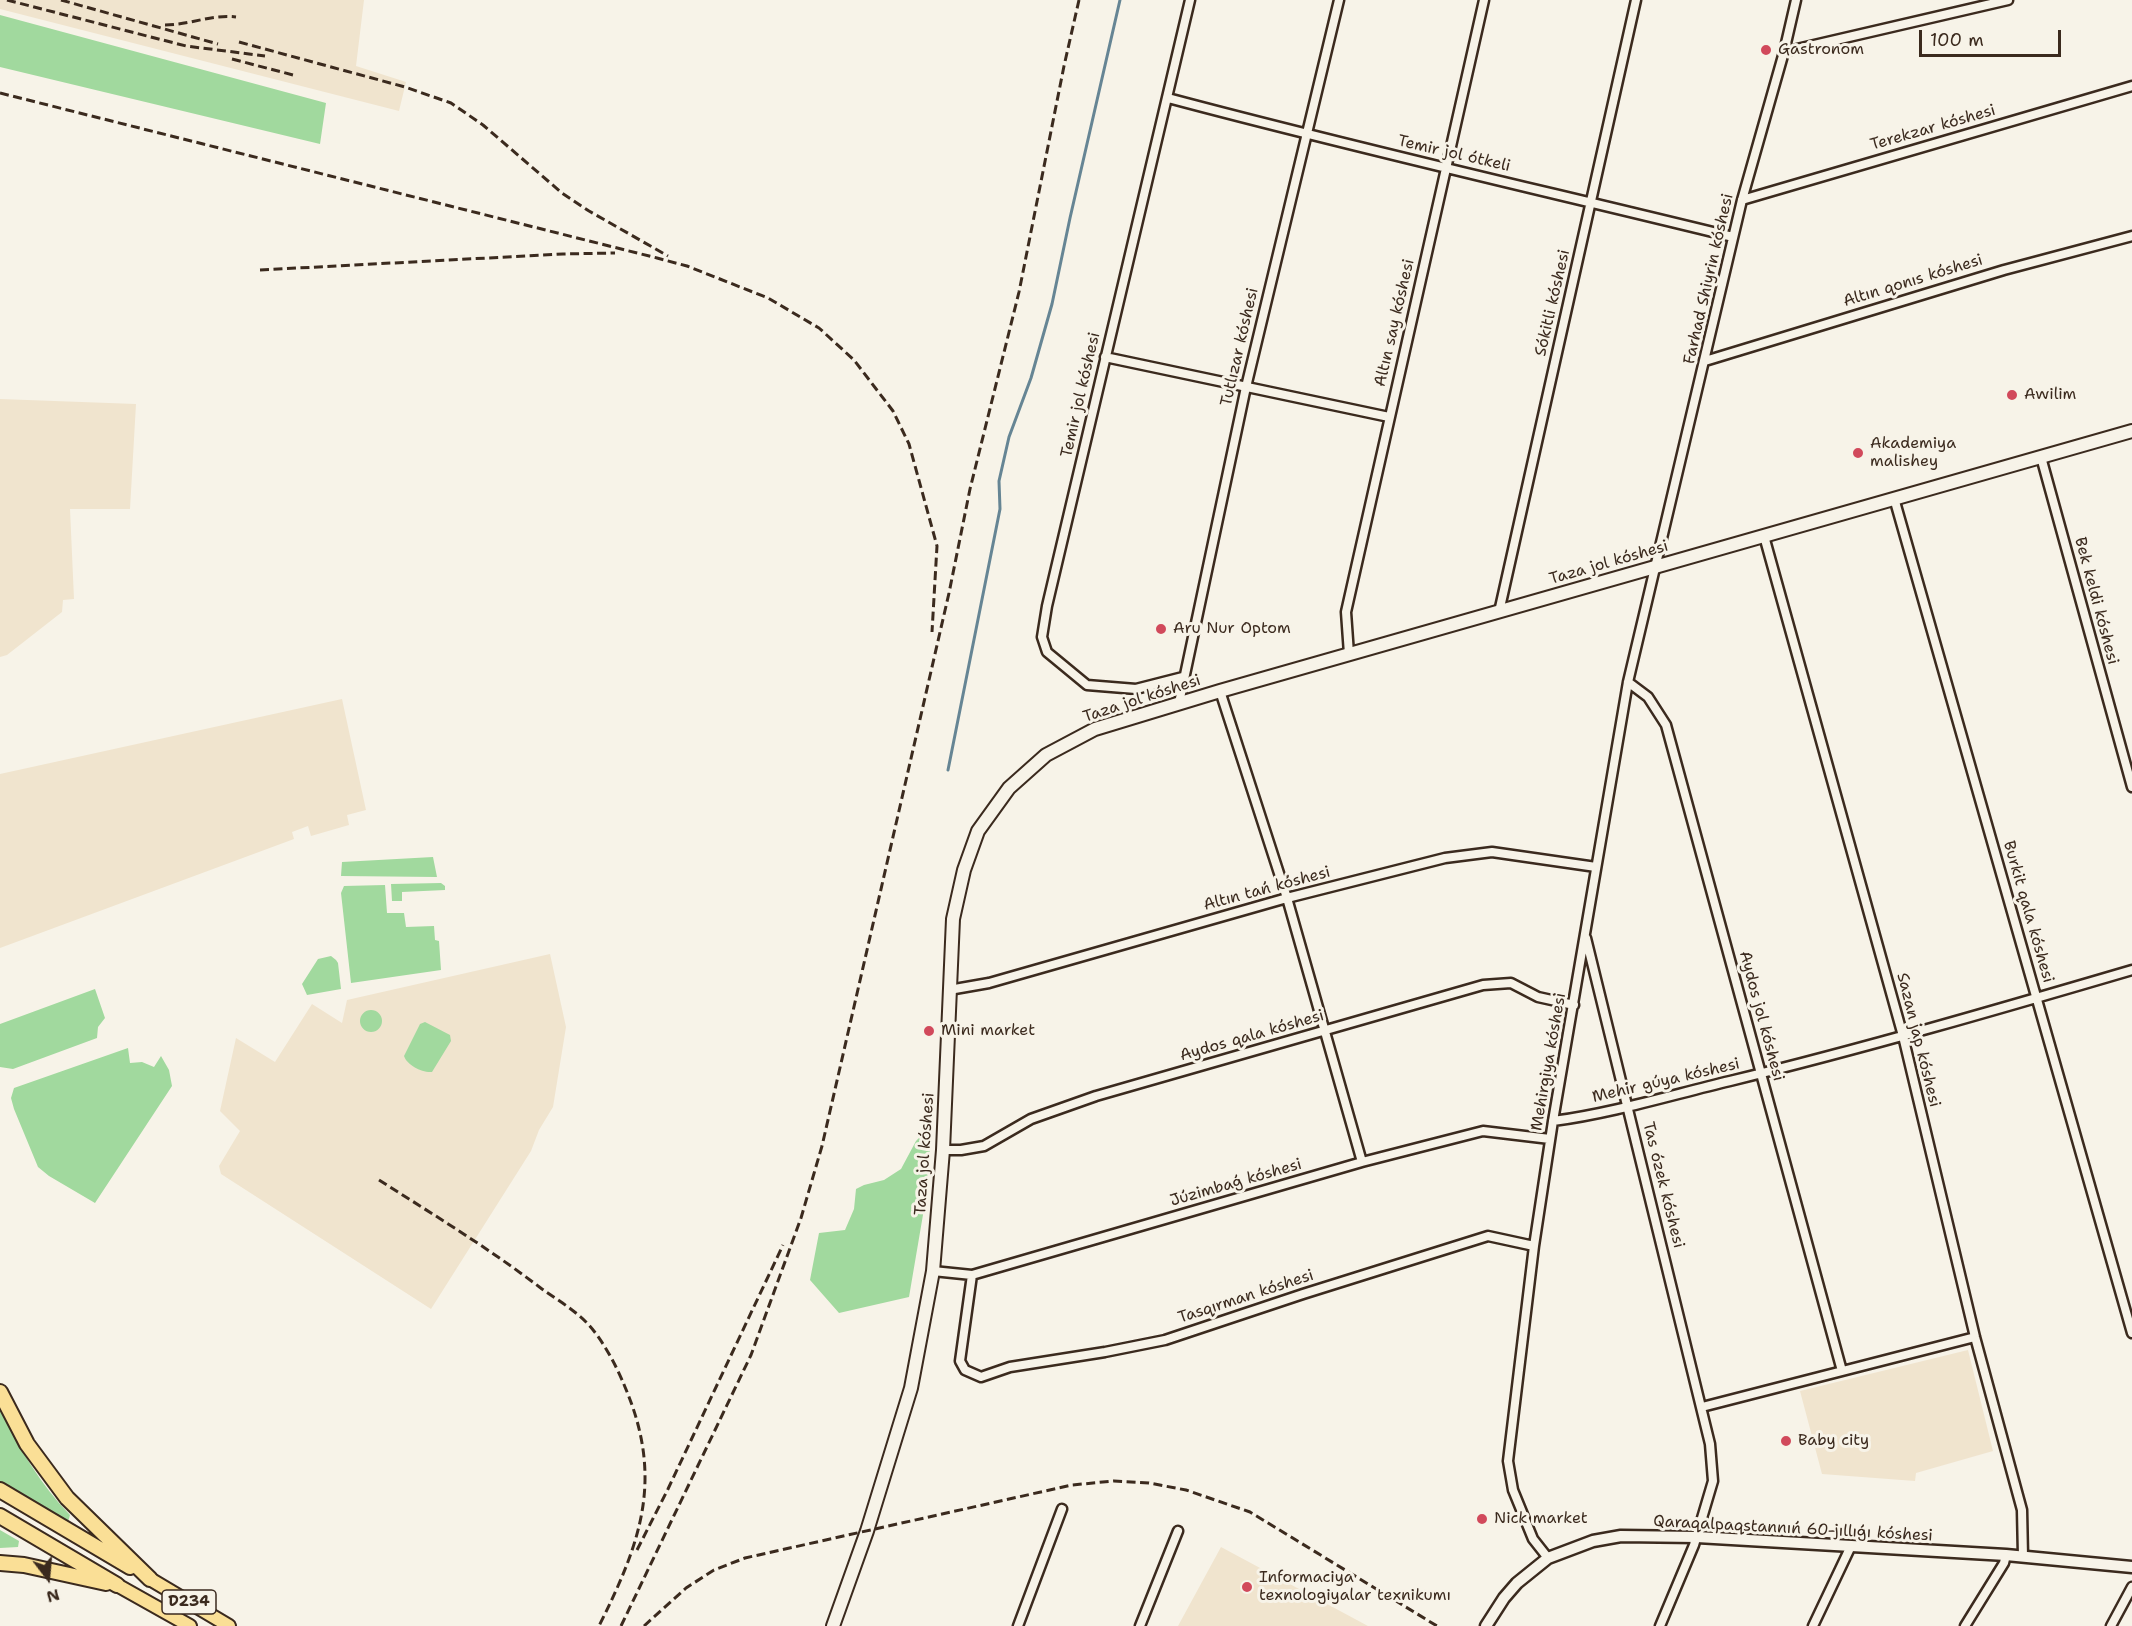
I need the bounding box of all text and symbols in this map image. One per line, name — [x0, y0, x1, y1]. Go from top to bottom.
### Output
scale bar — [1922, 18, 2064, 56]
text: 100 m — [1930, 28, 1984, 52]
place label: Gastronom — [1778, 40, 1864, 60]
marker: Gastronom — [1759, 43, 1773, 57]
street label: Terekzar kóshesi — [1868, 101, 1998, 155]
street label: Temir jol ótkeli — [1396, 132, 1512, 176]
street label: Farhad Shiyrin kóshesi — [1680, 192, 1738, 366]
street label: Sókitli kóshesi — [1531, 248, 1575, 358]
street label: Altın qonıs kóshesi — [1841, 251, 1985, 311]
street label: Altın say kóshesi — [1371, 257, 1419, 389]
street label: Tutlızar kóshesi — [1217, 286, 1263, 408]
street label: Temir jol kóshesi — [1057, 330, 1105, 460]
place label: Awilim — [2024, 385, 2076, 405]
marker: Awilim — [2005, 388, 2019, 402]
place label: Akademiya malishey — [1870, 434, 1956, 472]
marker: Akademiya malishey — [1851, 446, 1865, 460]
street label: Bek keldi kóshesi — [2070, 535, 2122, 667]
street label: Taza jol kóshesi — [1547, 537, 1671, 589]
place label: Aru Nur Optom — [1173, 619, 1291, 639]
marker: Aru Nur Optom — [1154, 622, 1168, 636]
street label: Taza jol kóshesi — [1081, 671, 1203, 727]
street label: Burkit qala kóshesi — [1999, 839, 2057, 985]
street label: Altın tań kóshesi — [1202, 863, 1332, 915]
street label: Aydos jol kóshesi — [1734, 949, 1788, 1083]
street label: Sazan jap kóshesi — [1892, 971, 1944, 1109]
street label: Mehirgiya kóshesi — [1527, 991, 1571, 1133]
street label: Aydos qala kóshesi — [1178, 1006, 1326, 1066]
place label: Mini market — [941, 1021, 1035, 1041]
marker: Mini market — [922, 1024, 936, 1038]
street label: Mehir gúyа kóshesi — [1590, 1055, 1742, 1107]
street label: Taza jol kóshesi — [911, 1092, 939, 1216]
street label: Tas ózek kóshesi — [1638, 1120, 1688, 1250]
street label: Júzimbaǵ kóshesi — [1168, 1155, 1304, 1211]
street label: Tasqırman kóshesi — [1176, 1266, 1316, 1328]
place label: Baby city — [1798, 1431, 1869, 1451]
marker: Baby city — [1779, 1434, 1793, 1448]
place label: Nick market — [1494, 1509, 1588, 1529]
marker: Nick market — [1475, 1512, 1489, 1526]
street label: Qaraqalpaqstannıń 60-jıllıǵı kóshesi — [1653, 1512, 1933, 1546]
north arrow — [18, 1548, 78, 1608]
place label: Informaciya texnologiyalar texnikumı — [1259, 1568, 1451, 1606]
marker: Informaciya texnologiyalar texnikumı — [1240, 1580, 1254, 1594]
text: N — [44, 1584, 62, 1608]
road number: D234 — [162, 1590, 216, 1614]

